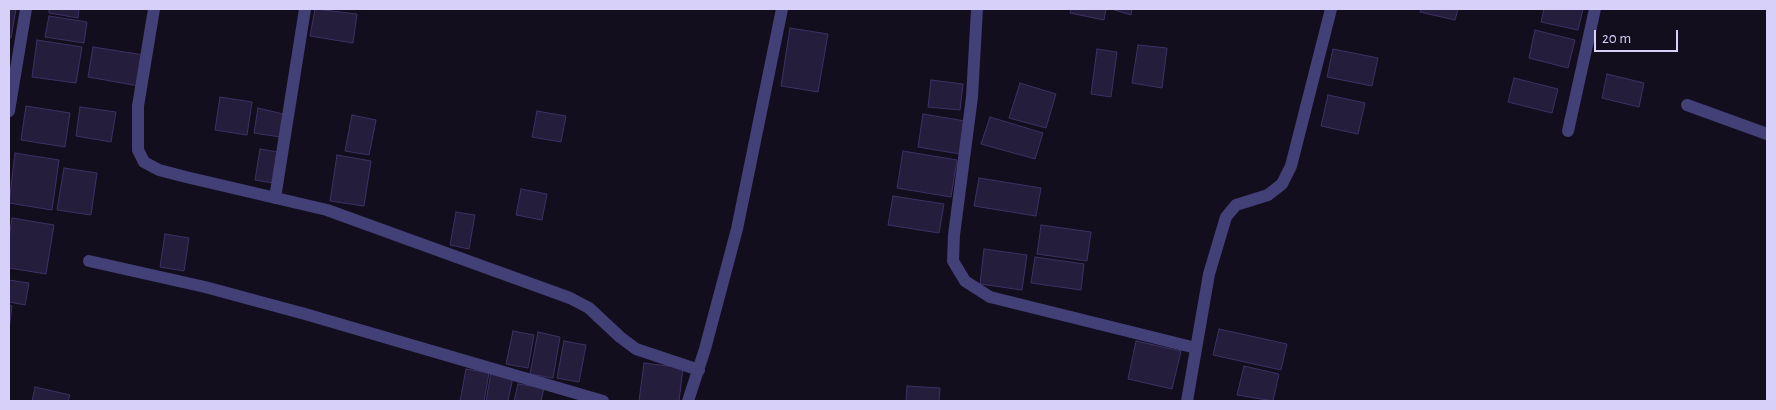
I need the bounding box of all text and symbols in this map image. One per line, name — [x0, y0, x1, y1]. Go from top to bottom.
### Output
scale bar — [1596, 20, 1680, 52]
text: 20 m — [1602, 31, 1631, 46]

